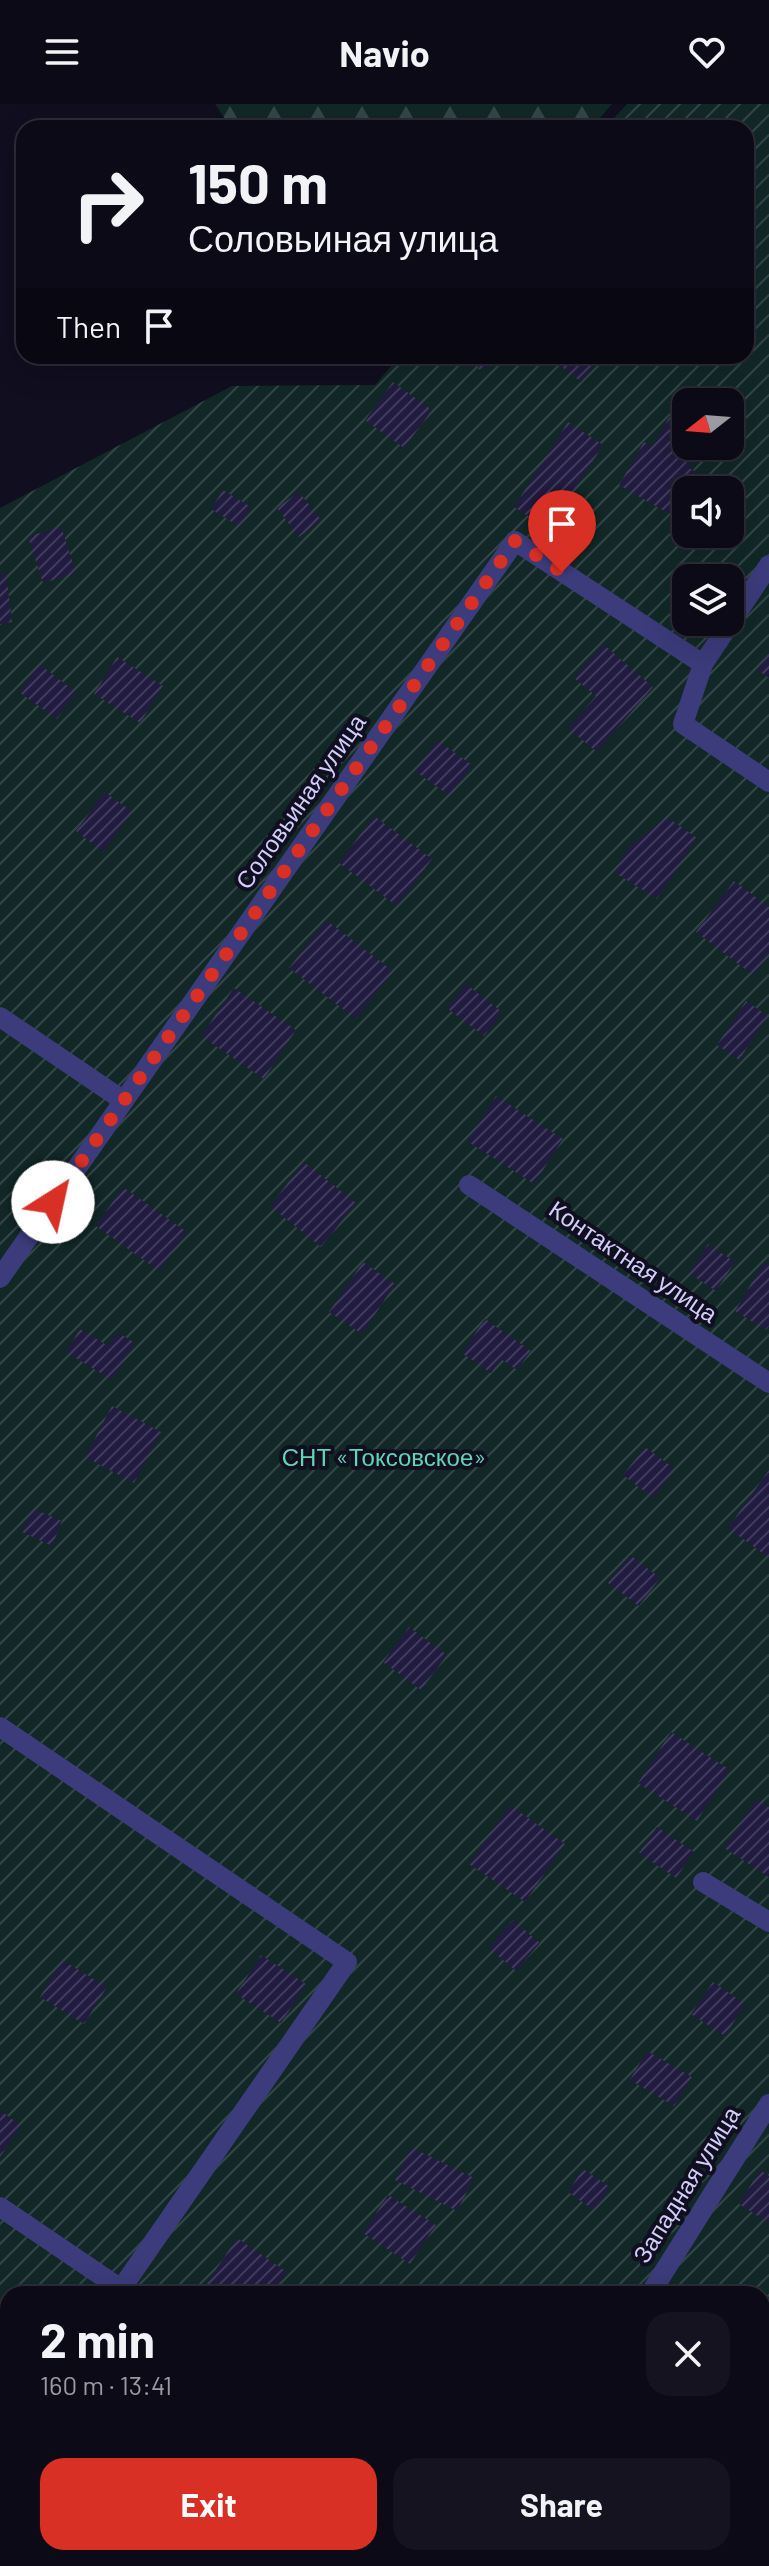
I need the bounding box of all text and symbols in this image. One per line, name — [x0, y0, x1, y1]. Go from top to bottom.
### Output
icon: menu — [40, 30, 84, 74]
icon: heart — [685, 30, 729, 74]
text: Navio — [339, 31, 430, 74]
text: 150 m — [188, 148, 328, 215]
icon: right — [56, 152, 160, 256]
text: Соловьиная улица — [188, 216, 498, 259]
icon: arrive — [137, 304, 181, 348]
text: Then — [56, 308, 121, 344]
north arrow — [672, 388, 744, 460]
map controls — [672, 388, 744, 636]
button: sound — [672, 476, 744, 548]
pin — [528, 490, 596, 572]
icon: arrive — [540, 502, 584, 546]
button: layers — [672, 564, 744, 636]
street label: Соловьиная улица — [229, 708, 371, 894]
position arrow — [11, 1160, 95, 1244]
street label: Контактная улица — [544, 1194, 724, 1328]
park label: СНТ «Токсовское» — [282, 1442, 486, 1471]
street label: Западная улица — [626, 2100, 746, 2268]
text: 2 min — [40, 2310, 155, 2368]
button: close — [646, 2312, 730, 2396]
text: 160 m · 13:41 — [40, 2369, 172, 2400]
button: Exit — [40, 2458, 377, 2550]
button: Share — [393, 2458, 730, 2550]

